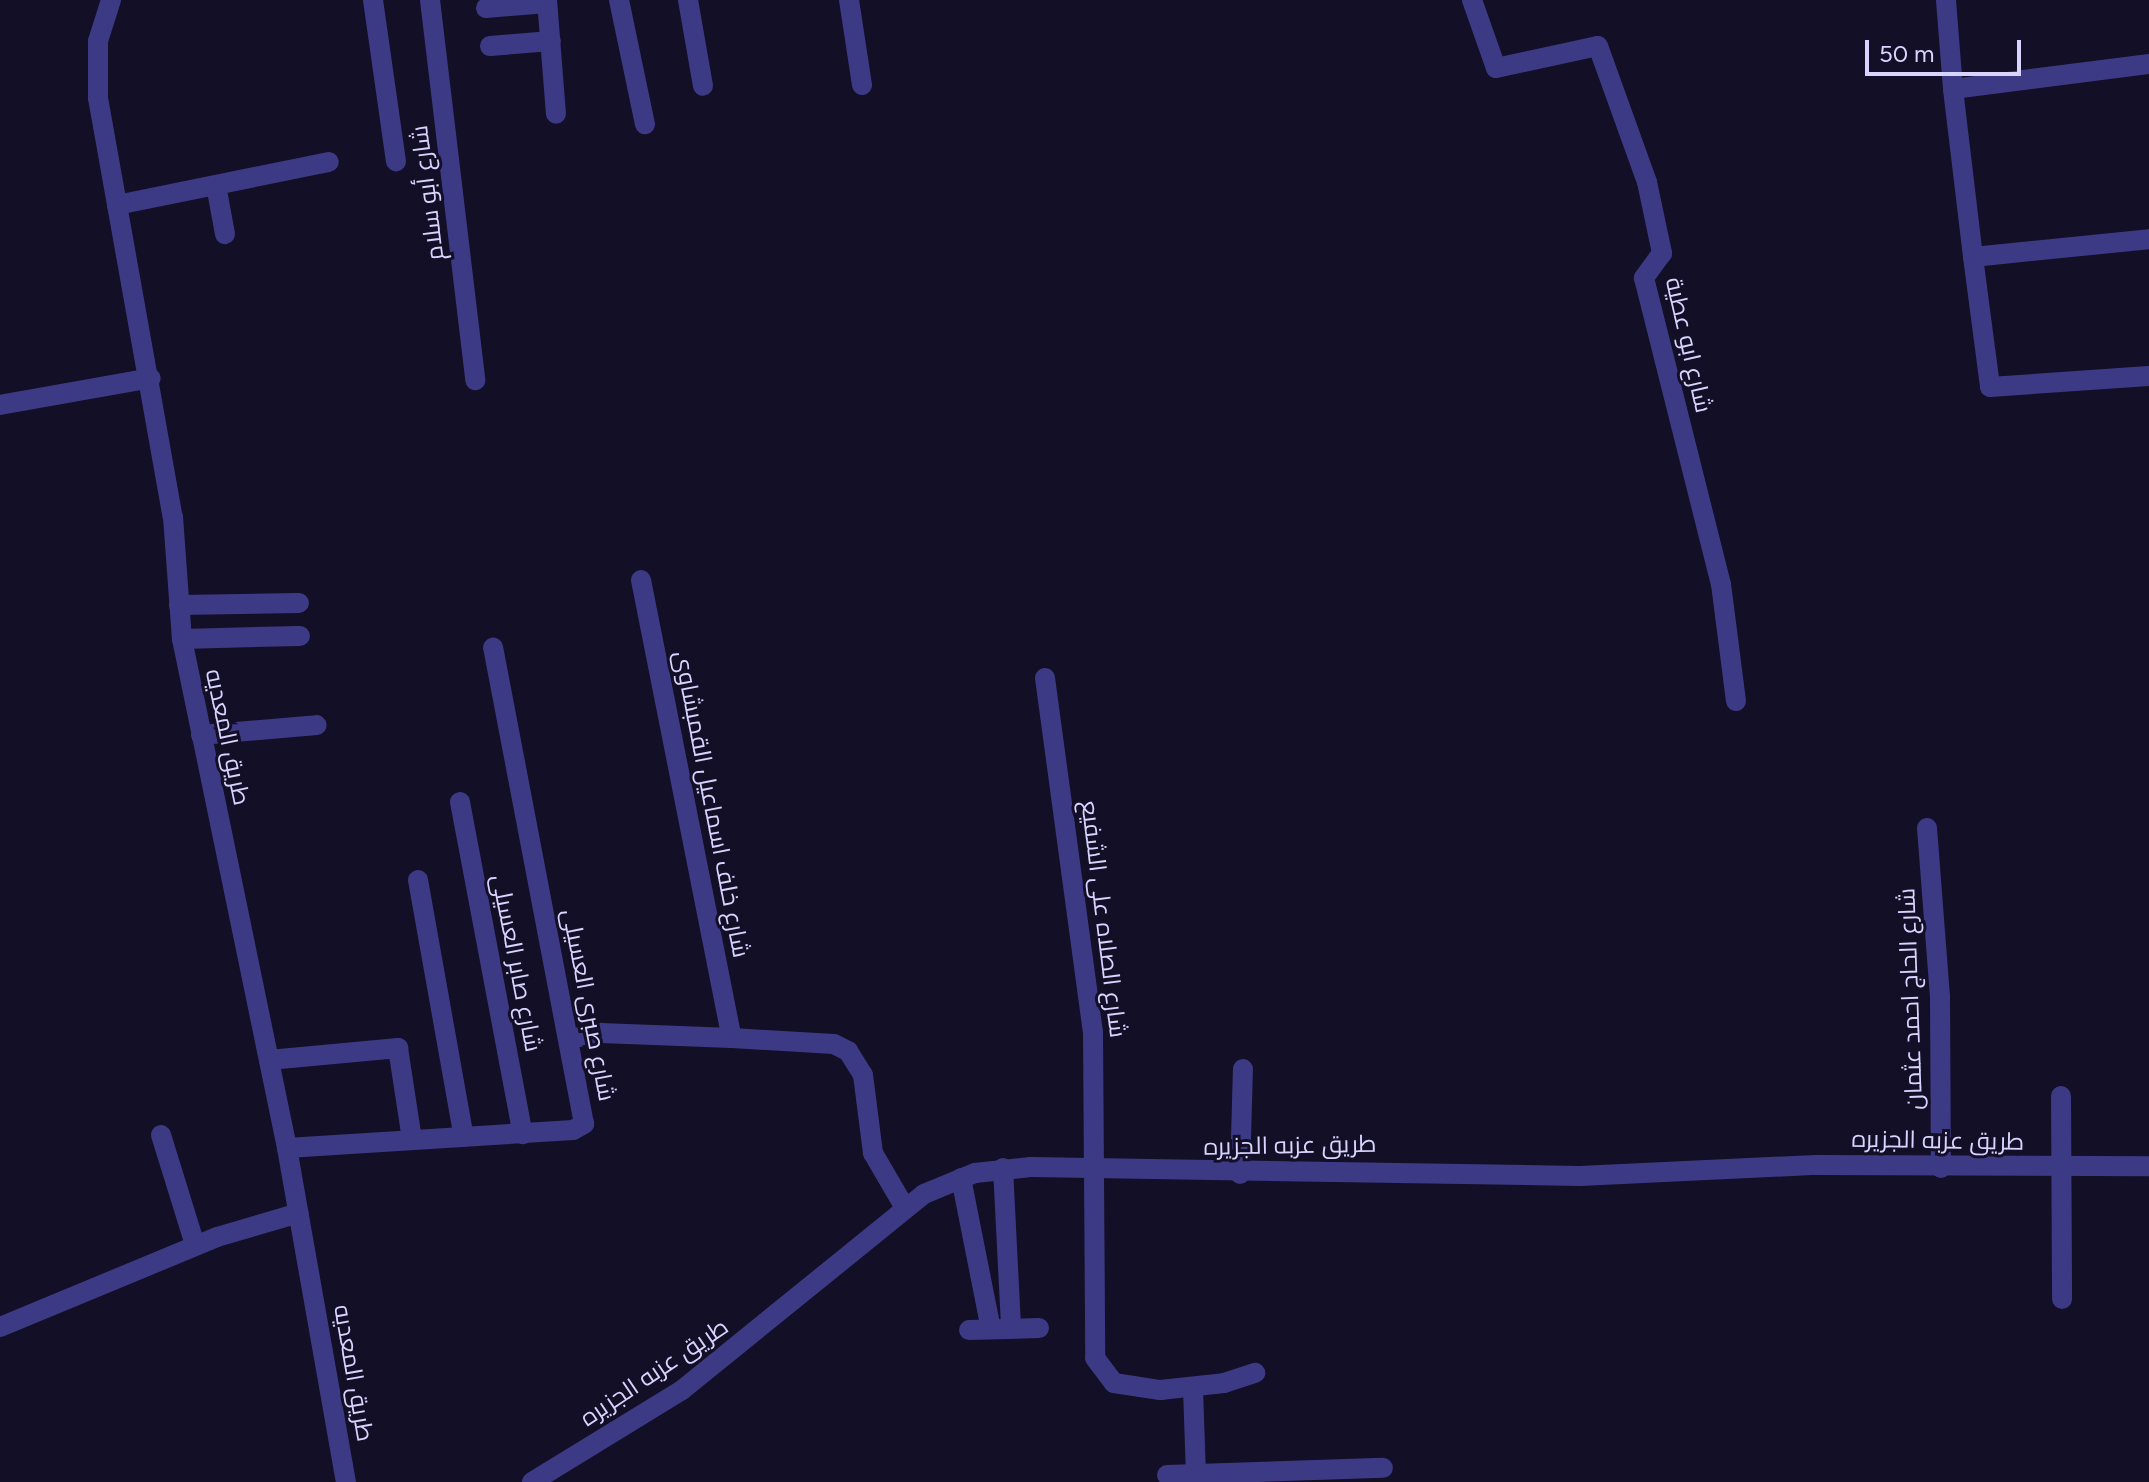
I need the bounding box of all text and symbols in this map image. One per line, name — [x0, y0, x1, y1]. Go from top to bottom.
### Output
scale bar — [1869, 24, 2025, 74]
text: 50 m — [1879, 39, 1935, 68]
street label: شارع أبو سلام — [404, 124, 450, 262]
street label: شارع ابو عطية — [1659, 274, 1719, 416]
street label: شارع خلف اسماعيل القمبشاوى — [668, 648, 756, 960]
street label: طريق المعديه — [200, 666, 256, 808]
street label: شارع الصلاه على الشفيع — [1075, 799, 1133, 1039]
street label: شارع صابر العسيلى — [486, 872, 548, 1054]
street label: شارع الحاج احمد عثمان — [1892, 887, 1928, 1111]
street label: شارع صبرى العسيلى — [556, 907, 622, 1103]
street label: طريق عزبه الجزيره — [1851, 1124, 2025, 1156]
street label: طريق عزبه الجزيره — [1203, 1129, 1377, 1161]
street label: طريق المعديه — [328, 1302, 380, 1444]
street label: طريق عزبه الجزيره — [574, 1312, 734, 1432]

